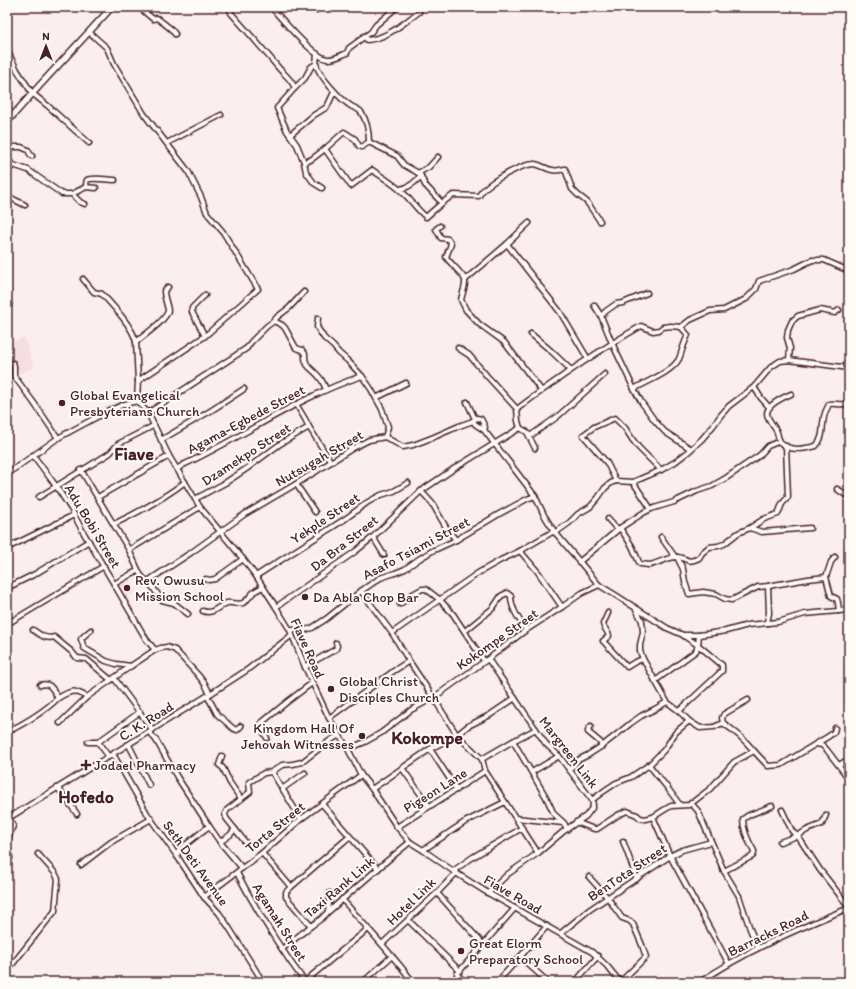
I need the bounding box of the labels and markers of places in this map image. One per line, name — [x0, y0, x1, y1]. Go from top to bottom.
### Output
place label: Global Evangelical Presbyterians Church — [70, 387, 200, 420]
marker: Global Evangelical Presbyterians Church — [57, 398, 67, 408]
place label: Rev. Owusu Mission School — [135, 572, 224, 605]
marker: Rev. Owusu Mission School — [122, 583, 132, 593]
place label: Da Abla Chop Bar — [313, 589, 419, 606]
marker: Da Abla Chop Bar — [300, 592, 310, 602]
place label: Global Christ Disciples Church — [339, 673, 440, 706]
marker: Global Christ Disciples Church — [326, 684, 336, 694]
place label: Kingdom Hall Of Jehovah Witnesses — [241, 720, 355, 753]
marker: Kingdom Hall Of Jehovah Witnesses — [357, 731, 367, 741]
place label: Jodael Pharmacy — [94, 757, 196, 774]
marker: Jodael Pharmacy — [81, 760, 91, 770]
place label: Great Elorm Preparatory School — [469, 935, 583, 968]
marker: Great Elorm Preparatory School — [456, 946, 466, 956]

